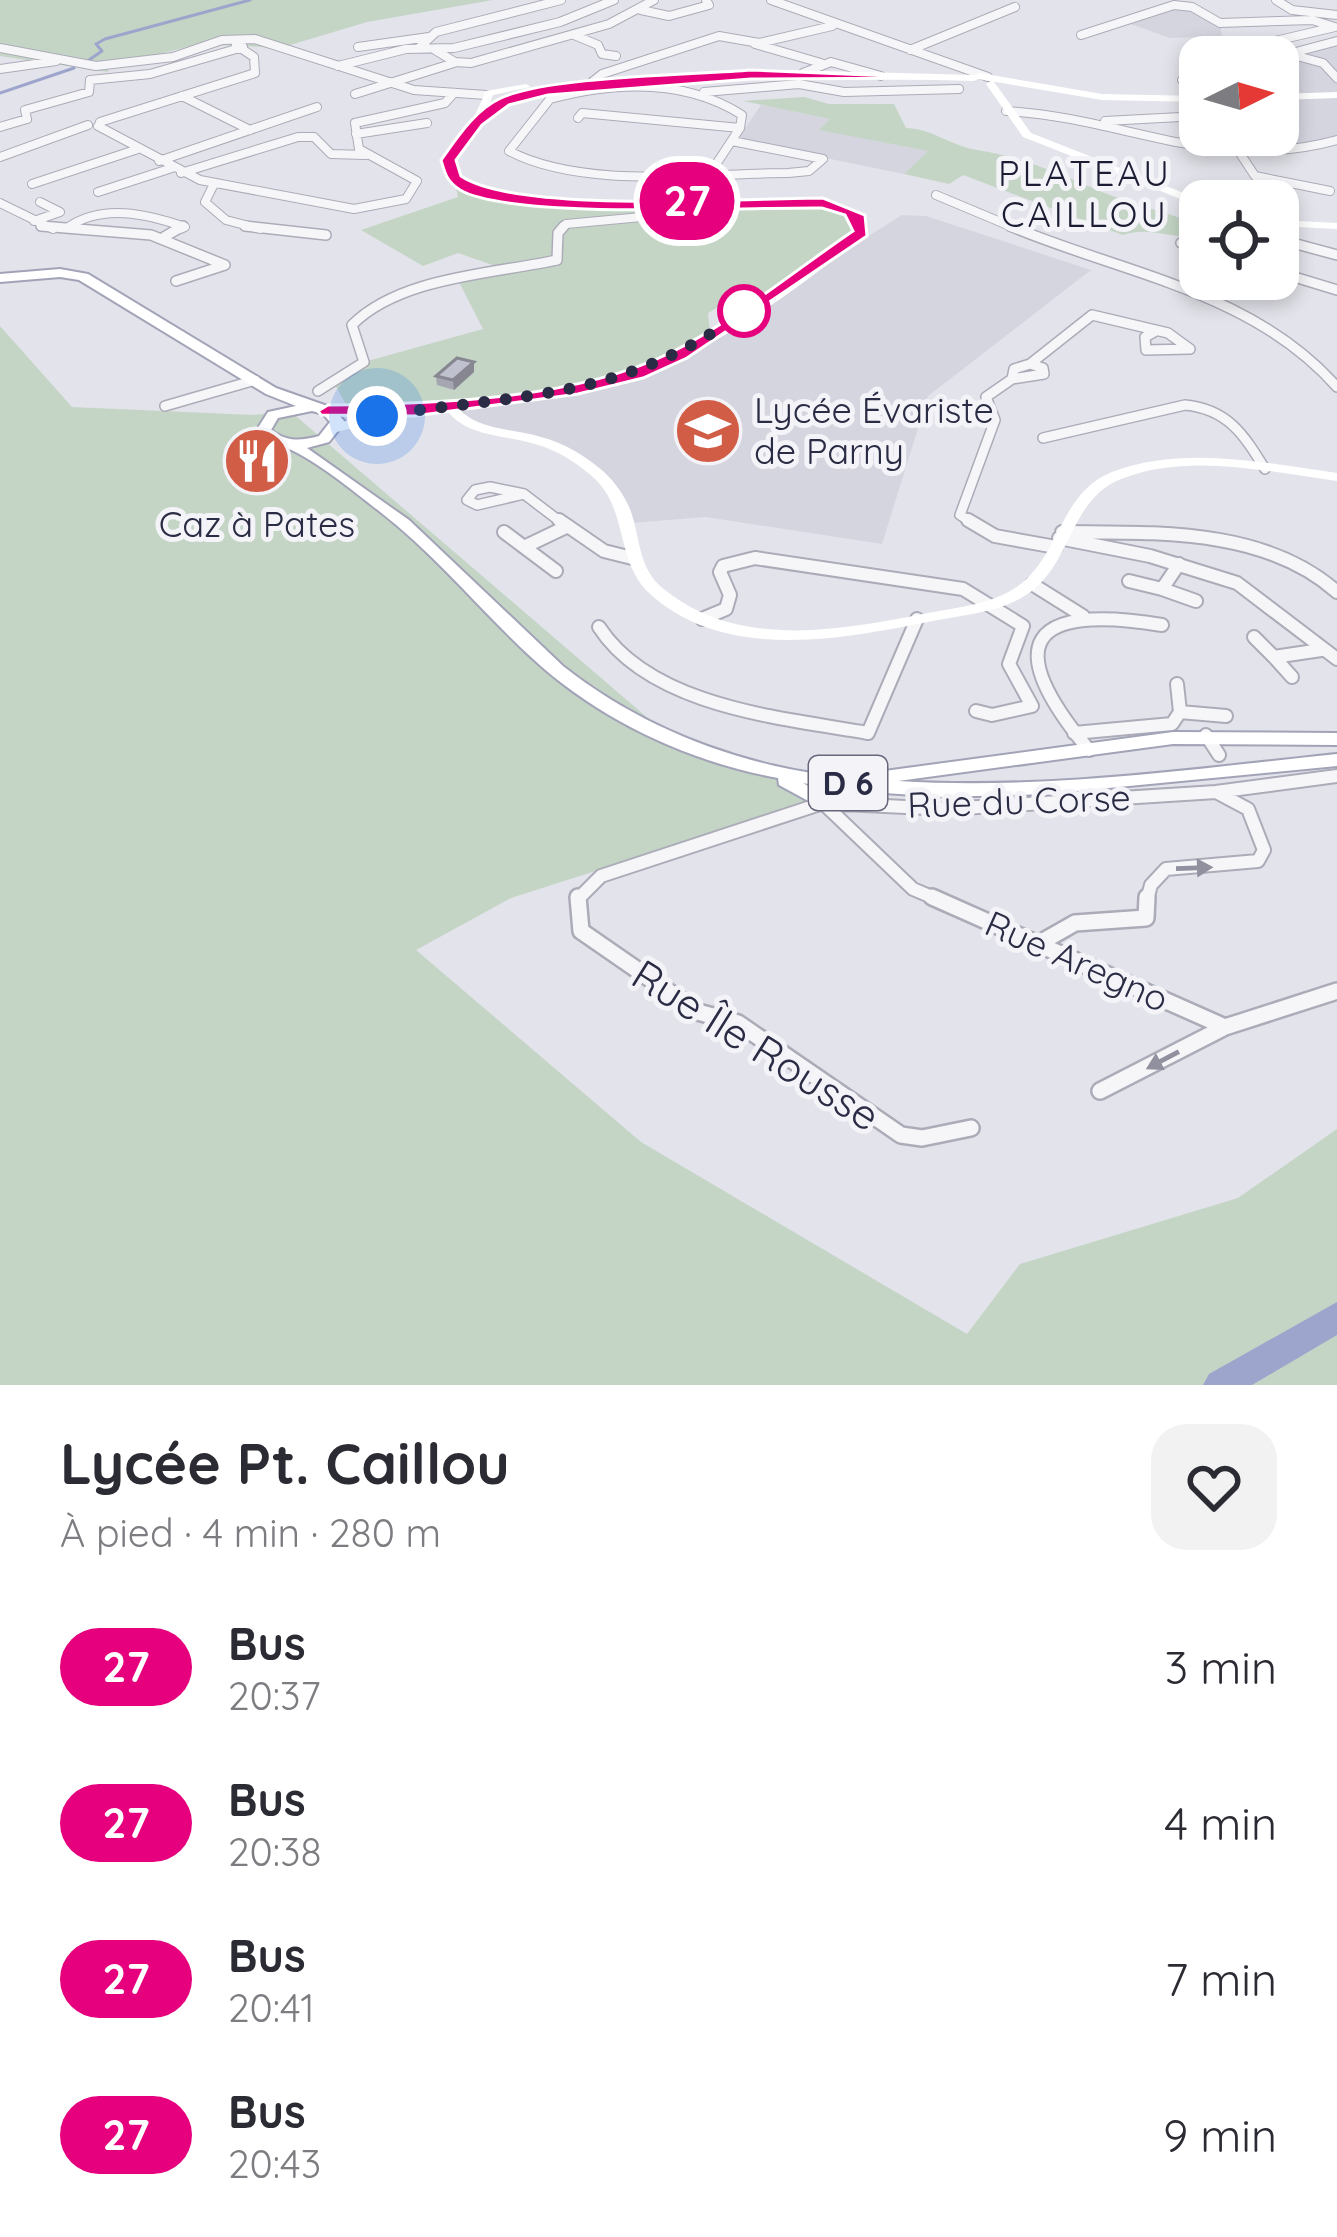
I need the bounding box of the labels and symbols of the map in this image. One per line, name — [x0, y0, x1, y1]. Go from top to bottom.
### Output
north arrow — [1179, 36, 1299, 156]
district label: PLATEAU CAILLOU — [998, 150, 1172, 236]
line badge: 27 — [633, 162, 741, 240]
unlabelled marker — [719, 286, 769, 336]
your location — [347, 386, 407, 446]
place label: Lycée Évariste de Parny — [754, 387, 994, 473]
school or university icon: Lycée Évariste de Parny — [673, 396, 743, 466]
restaurant icon: Caz à Pates — [222, 426, 292, 496]
place label: Caz à Pates — [159, 501, 355, 546]
road number: D 6 — [809, 756, 887, 810]
street label: Rue du Corse — [907, 774, 1131, 827]
one-way arrow — [1176, 859, 1214, 878]
street label: Rue Aregno — [979, 900, 1176, 1021]
street label: Rue Île Rousse — [623, 947, 890, 1142]
one-way arrow — [1146, 1049, 1181, 1070]

